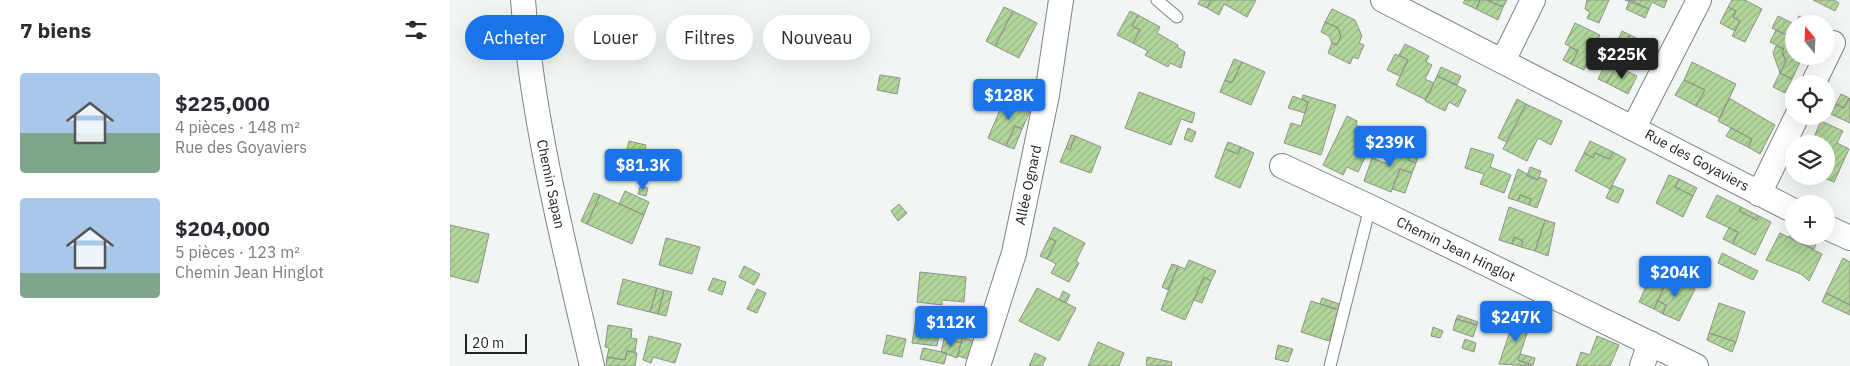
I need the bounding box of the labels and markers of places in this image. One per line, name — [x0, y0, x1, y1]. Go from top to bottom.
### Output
pin: $225K — [1587, 38, 1657, 80]
pin: $128K — [974, 78, 1044, 121]
pin: $239K — [1355, 126, 1425, 168]
pin: $81.3K — [602, 148, 684, 191]
pin: $204K — [1640, 256, 1710, 298]
pin: $247K — [1481, 300, 1551, 343]
pin: $112K — [916, 306, 986, 348]

